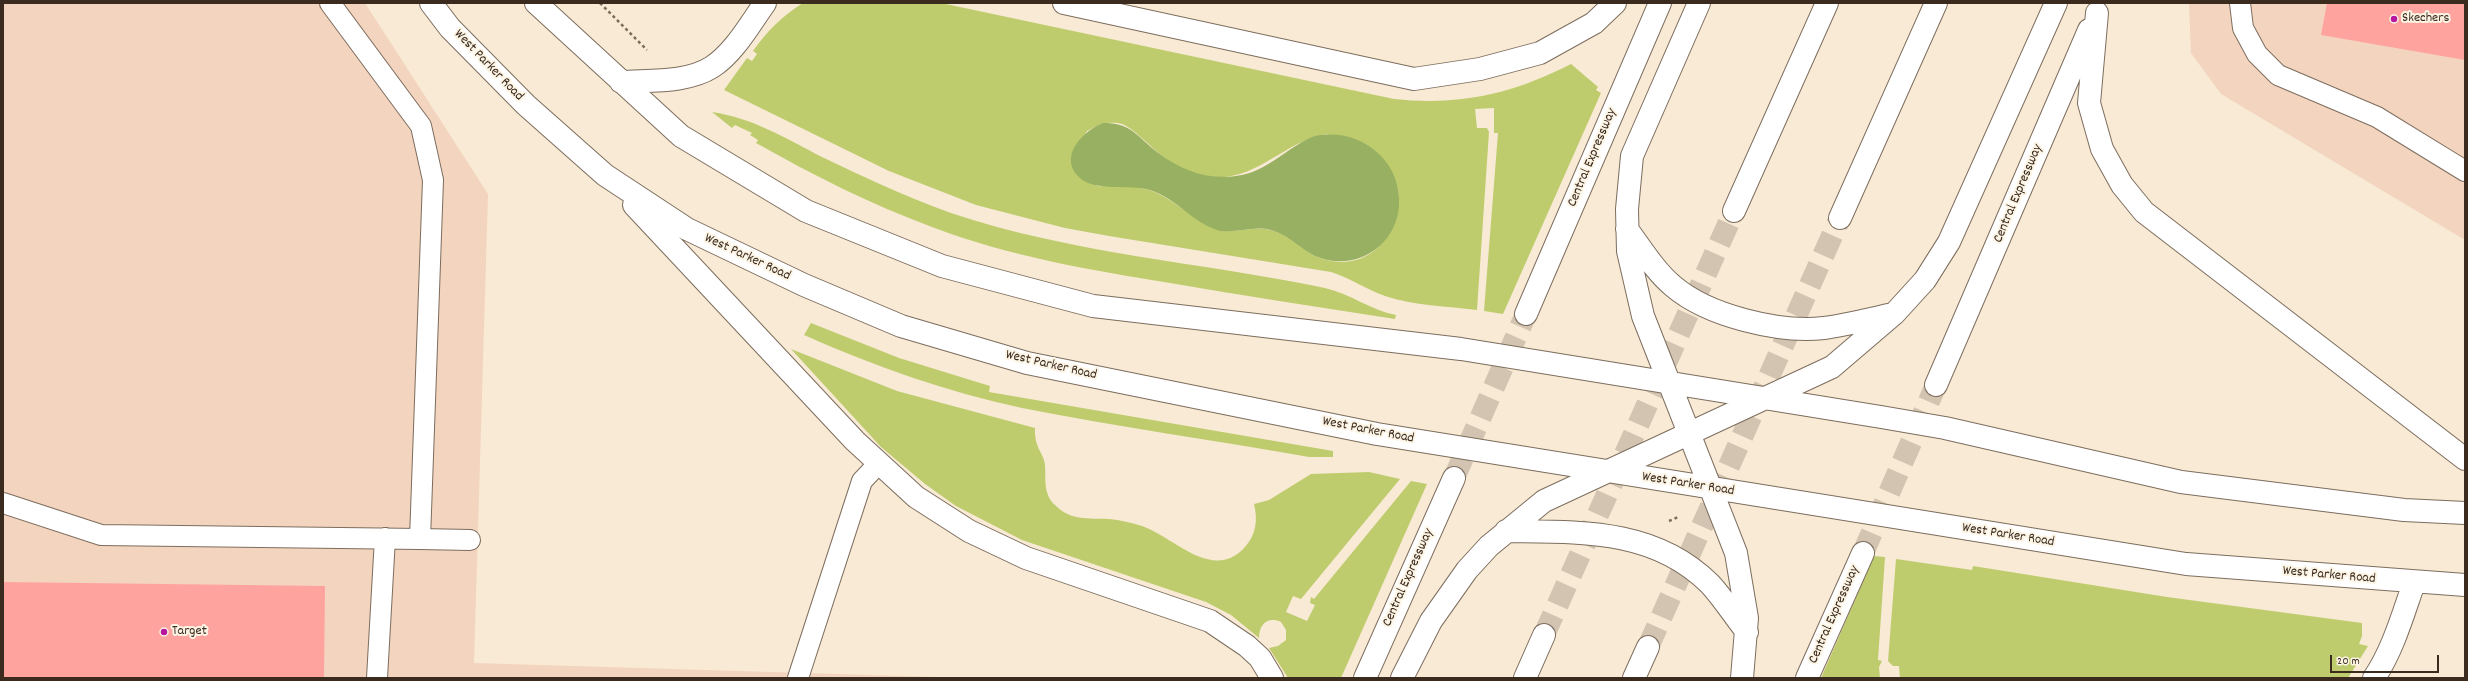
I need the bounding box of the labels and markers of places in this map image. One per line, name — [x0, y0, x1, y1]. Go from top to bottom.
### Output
place label: Skechers — [2402, 11, 2449, 27]
marker: Skechers — [2389, 14, 2399, 24]
place label: Target — [172, 624, 207, 640]
marker: Target — [159, 627, 169, 637]

